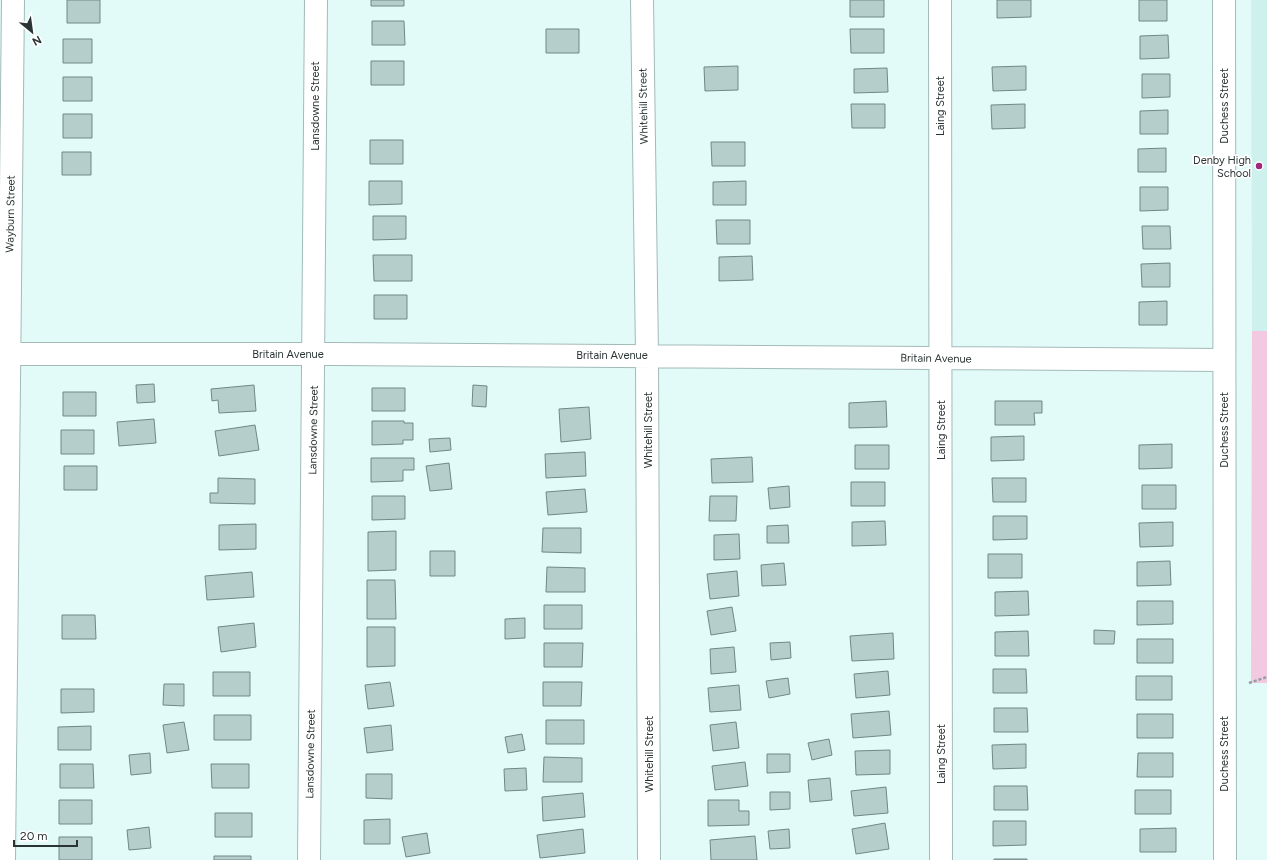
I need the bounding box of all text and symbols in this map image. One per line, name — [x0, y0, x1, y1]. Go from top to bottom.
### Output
north arrow — [12, 12, 52, 52]
text: N — [30, 33, 43, 48]
street label: Lansdowne Street — [309, 61, 322, 151]
street label: Whitehill Street — [636, 68, 651, 144]
street label: Duchess Street — [1218, 68, 1231, 144]
street label: Laing Street — [934, 76, 947, 136]
place label: Denby High School — [1193, 154, 1251, 180]
marker: Denby High School — [1254, 161, 1264, 171]
street label: Wayburn Street — [3, 175, 18, 253]
street label: Britain Avenue — [252, 348, 324, 361]
street label: Britain Avenue — [576, 349, 648, 362]
street label: Britain Avenue — [900, 351, 972, 366]
street label: Lansdowne Street — [306, 385, 321, 475]
street label: Whitehill Street — [642, 392, 655, 468]
street label: Duchess Street — [1218, 392, 1231, 468]
street label: Laing Street — [935, 400, 948, 460]
street label: Lansdowne Street — [303, 709, 318, 799]
street label: Whitehill Street — [643, 716, 656, 792]
street label: Duchess Street — [1218, 716, 1231, 792]
street label: Laing Street — [935, 724, 948, 784]
scale bar — [14, 822, 77, 848]
text: 20 m — [20, 829, 48, 843]

